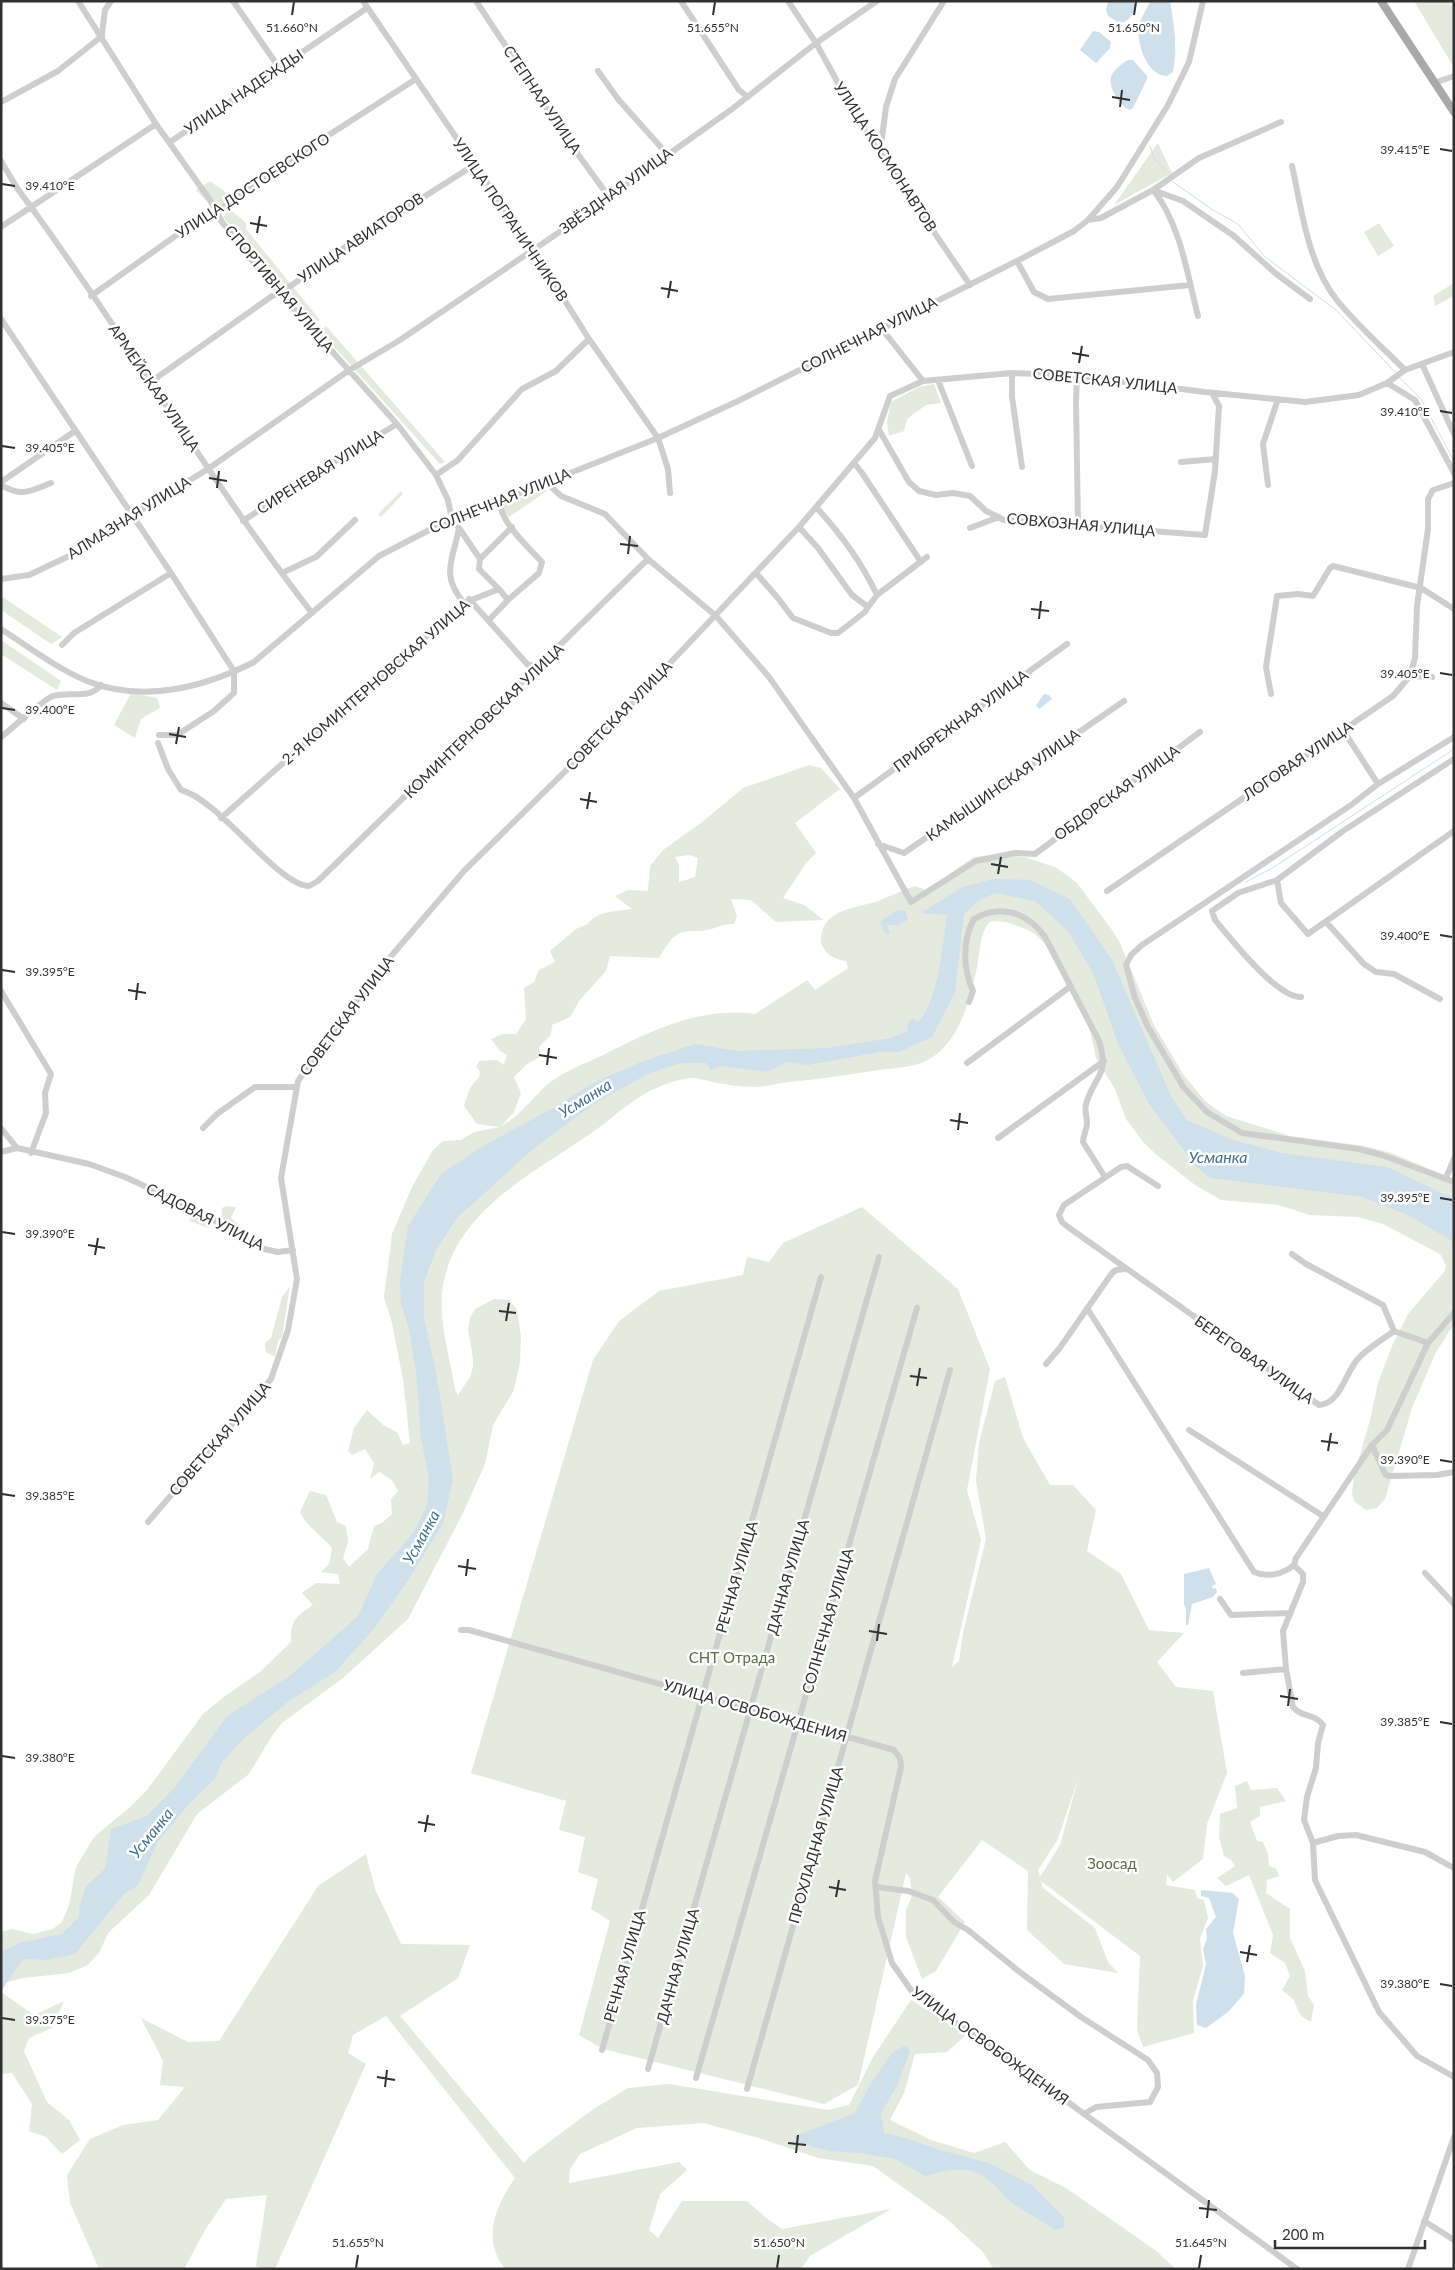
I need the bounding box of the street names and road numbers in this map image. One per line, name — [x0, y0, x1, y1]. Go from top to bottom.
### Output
street label: СТЕПНАЯ УЛИЦА — [500, 42, 586, 158]
street label: УЛИЦА НАДЕЖДЫ — [181, 45, 306, 138]
street label: УЛИЦА КОСМОНАВТОВ — [831, 78, 941, 235]
street label: УЛИЦА ДОСТОЕВСКОГО — [172, 129, 333, 242]
street label: УЛИЦА ПОГРАНИЧНИКОВ — [449, 134, 572, 304]
street label: ЗВЁЗДНАЯ УЛИЦА — [555, 143, 676, 237]
street label: УЛИЦА АВИАТОРОВ — [294, 188, 427, 286]
street label: СПОРТИВНАЯ УЛИЦА — [221, 221, 339, 356]
street label: СОЛНЕЧНАЯ УЛИЦА — [797, 292, 940, 376]
street label: АРМЕЙСКАЯ УЛИЦА — [105, 320, 205, 455]
street label: СОВЕТСКАЯ УЛИЦА — [1032, 363, 1179, 397]
street label: СИРЕНЕВАЯ УЛИЦА — [253, 425, 387, 517]
street label: СОЛНЕЧНАЯ УЛИЦА — [426, 463, 574, 537]
street label: АЛМАЗНАЯ УЛИЦА — [64, 471, 194, 562]
street label: СОВХОЗНАЯ УЛИЦА — [1006, 509, 1157, 540]
street label: 2-Я КОМИНТЕРНОВСКАЯ УЛИЦА — [278, 594, 474, 768]
street label: КОМИНТЕРНОВСКАЯ УЛИЦА — [400, 639, 567, 801]
street label: СОВЕТСКАЯ УЛИЦА — [561, 656, 676, 774]
street label: ПРИБРЕЖНАЯ УЛИЦА — [890, 665, 1032, 775]
street label: ЛОГОВАЯ УЛИЦА — [1238, 716, 1357, 804]
street label: КАМЫШИНСКАЯ УЛИЦА — [922, 724, 1083, 844]
street label: ОБДОРСКАЯ УЛИЦА — [1050, 740, 1183, 844]
street label: СОВЕТСКАЯ УЛИЦА — [295, 951, 398, 1079]
street label: САДОВАЯ УЛИЦА — [143, 1179, 268, 1254]
street label: БЕРЕГОВАЯ УЛИЦА — [1192, 1311, 1318, 1408]
street label: СОВЕТСКАЯ УЛИЦА — [165, 1377, 274, 1499]
street label: ДАЧНАЯ УЛИЦА — [762, 1516, 812, 1636]
street label: РЕЧНАЯ УЛИЦА — [711, 1518, 761, 1635]
street label: СОЛНЕЧНАЯ УЛИЦА — [798, 1545, 857, 1696]
street label: УЛИЦА ОСВОБОЖДЕНИЯ — [661, 1675, 849, 1745]
street label: ПРОХЛАДНАЯ УЛИЦА — [784, 1763, 846, 1925]
street label: ДАЧНАЯ УЛИЦА — [652, 1905, 702, 2025]
street label: РЕЧНАЯ УЛИЦА — [599, 1907, 649, 2024]
street label: УЛИЦА ОСВОБОЖДЕНИЯ — [908, 1982, 1073, 2108]

